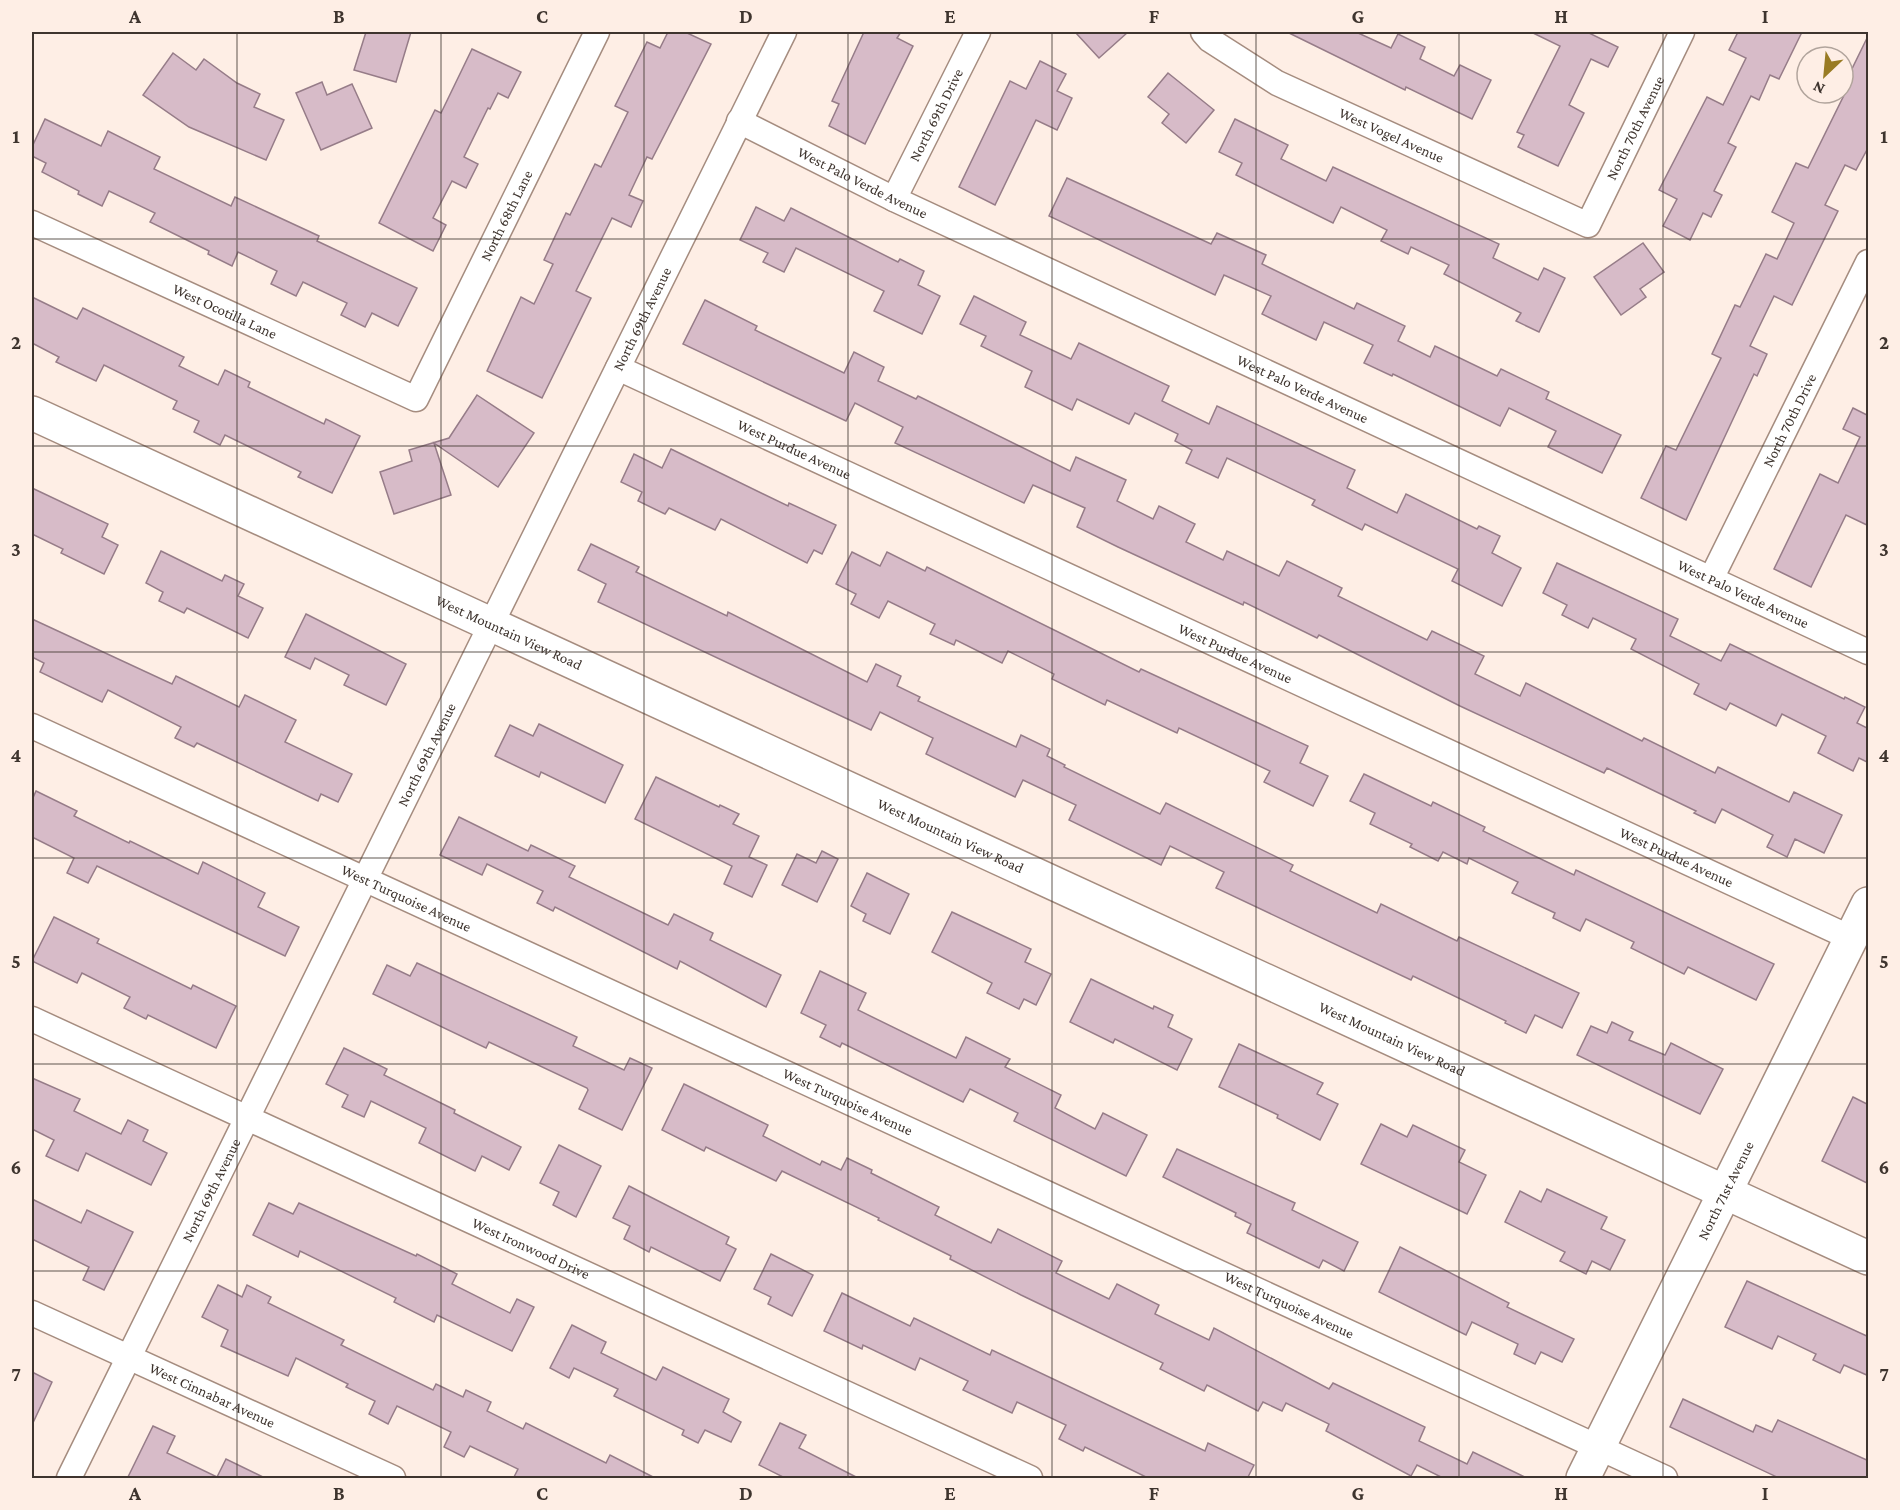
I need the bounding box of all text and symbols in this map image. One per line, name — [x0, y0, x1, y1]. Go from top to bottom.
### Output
text: A — [128, 5, 142, 27]
text: B — [333, 5, 345, 27]
text: C — [536, 5, 548, 27]
text: D — [739, 5, 753, 27]
text: E — [944, 5, 956, 27]
text: F — [1149, 5, 1160, 27]
text: G — [1352, 5, 1365, 27]
text: H — [1554, 5, 1568, 27]
text: I — [1762, 5, 1769, 27]
north arrow — [1795, 45, 1855, 105]
street label: North 69th Drive — [906, 66, 966, 164]
street label: North 70th Avenue — [1603, 73, 1667, 183]
text: N — [1810, 78, 1827, 98]
street label: West Vogel Avenue — [1336, 104, 1447, 166]
text: 1 — [12, 125, 20, 147]
text: 1 — [1880, 125, 1888, 147]
street label: West Palo Verde Avenue — [795, 144, 930, 222]
street label: North 68th Lane — [477, 167, 536, 263]
street label: North 69th Avenue — [610, 264, 675, 373]
street label: West Ocotilla Lane — [170, 281, 280, 342]
text: 2 — [11, 331, 21, 353]
text: 2 — [1879, 331, 1889, 353]
street label: West Palo Verde Avenue — [1234, 352, 1371, 427]
street label: North 70th Drive — [1760, 371, 1820, 470]
street label: West Purdue Avenue — [735, 416, 854, 483]
text: 3 — [11, 538, 21, 560]
text: 3 — [1879, 538, 1889, 560]
street label: West Palo Verde Avenue — [1675, 557, 1812, 631]
street label: West Mountain View Road — [433, 592, 585, 673]
street label: West Purdue Avenue — [1176, 620, 1295, 687]
street label: North 69th Avenue — [394, 700, 459, 809]
text: 4 — [11, 744, 22, 766]
text: 4 — [1879, 744, 1890, 766]
street label: West Mountain View Road — [875, 795, 1026, 876]
street label: West Purdue Avenue — [1617, 824, 1736, 891]
street label: West Turquoise Avenue — [339, 862, 474, 935]
text: 5 — [11, 950, 21, 972]
text: 5 — [1879, 950, 1889, 972]
street label: West Mountain View Road — [1316, 998, 1468, 1079]
street label: West Turquoise Avenue — [780, 1065, 915, 1139]
street label: North 69th Avenue — [179, 1136, 244, 1245]
street label: North 71st Avenue — [1695, 1138, 1757, 1243]
text: 6 — [11, 1156, 21, 1178]
text: 6 — [1879, 1156, 1889, 1178]
street label: West Ironwood Drive — [469, 1214, 592, 1283]
street label: West Turquoise Avenue — [1222, 1268, 1357, 1342]
street label: West Cinnabar Avenue — [147, 1360, 278, 1431]
text: 7 — [11, 1363, 21, 1385]
text: 7 — [1879, 1363, 1889, 1385]
text: A — [128, 1482, 142, 1504]
text: B — [333, 1482, 345, 1504]
text: C — [536, 1482, 548, 1504]
text: D — [739, 1482, 753, 1504]
text: E — [944, 1482, 956, 1504]
text: F — [1149, 1482, 1160, 1504]
text: G — [1352, 1482, 1365, 1504]
text: H — [1554, 1482, 1568, 1504]
text: I — [1762, 1482, 1769, 1504]

